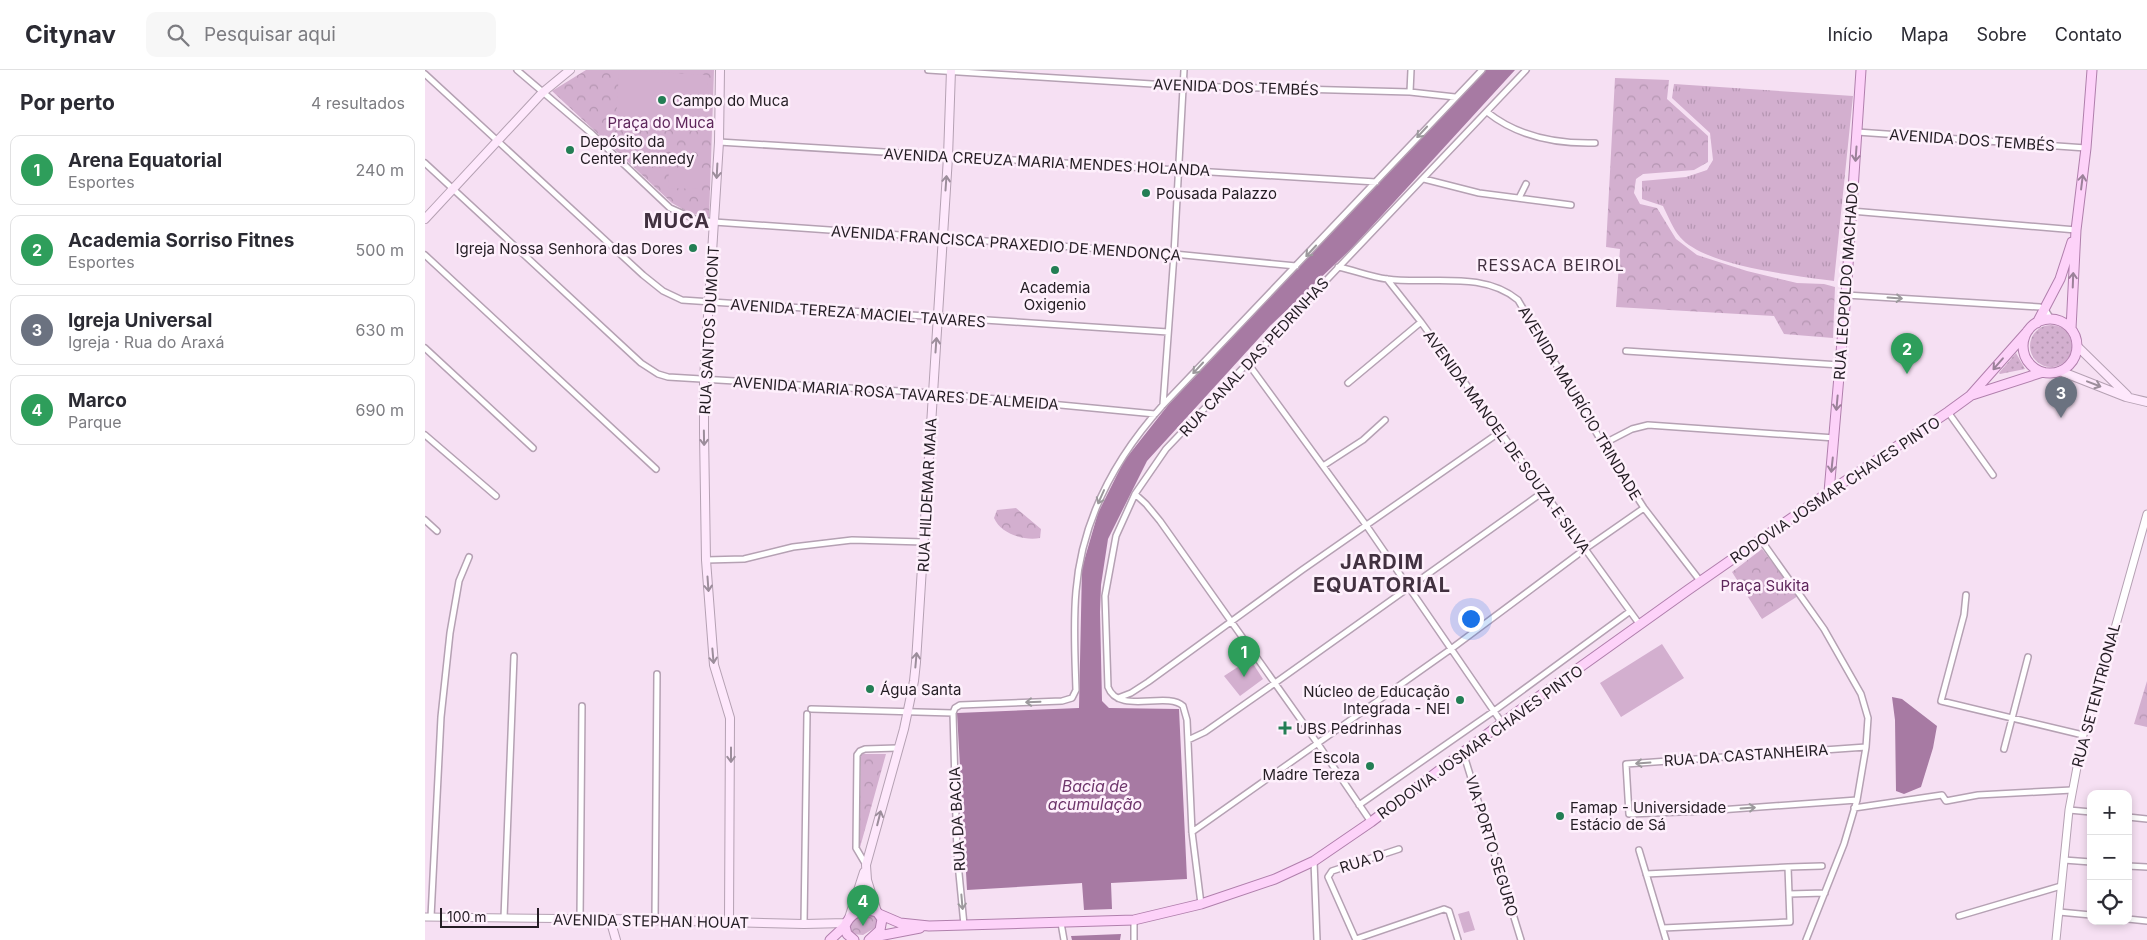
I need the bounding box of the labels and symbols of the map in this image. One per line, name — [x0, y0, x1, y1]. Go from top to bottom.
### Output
street label: AVENIDA DOS TEMBÉS — [1153, 75, 1319, 99]
place label: Campo do Muca — [672, 91, 789, 110]
marker: Campo do Muca — [656, 94, 668, 106]
park label: Praça do Muca — [608, 113, 714, 132]
street label: AVENIDA DOS TEMBÉS — [1889, 125, 2055, 155]
one-way arrow — [1416, 126, 1428, 139]
place label: Depósito da Center Kennedy — [580, 132, 695, 168]
marker: Depósito da Center Kennedy — [564, 144, 576, 156]
street label: AVENIDA CREUZA MARIA MENDES HOLANDA — [883, 144, 1211, 180]
one-way arrow — [1851, 145, 1860, 161]
one-way arrow — [713, 163, 722, 179]
one-way arrow — [2077, 174, 2087, 190]
one-way arrow — [942, 175, 951, 191]
street label: RUA LEOPOLDO MACHADO — [1830, 181, 1862, 381]
place label: Pousada Palazzo — [1156, 184, 1277, 203]
marker: Pousada Palazzo — [1140, 187, 1152, 199]
district label: MUCA — [644, 209, 710, 233]
street label: AVENIDA FRANCISCA PRAXEDIO DE MENDONÇA — [830, 221, 1182, 265]
place label: Igreja Nossa Senhora das Dores — [456, 239, 683, 258]
marker: Igreja Nossa Senhora das Dores — [687, 242, 699, 254]
street label: RUA SANTOS DUMONT — [695, 245, 723, 415]
one-way arrow — [1305, 245, 1317, 257]
district label: RESSACA BEIROL — [1477, 255, 1625, 275]
marker: Academia Oxigenio — [1049, 264, 1061, 276]
one-way arrow — [2069, 273, 2078, 289]
street label: RUA CANAL DAS PEDRINHAS — [1175, 274, 1333, 440]
place label: Academia Oxigenio — [1020, 278, 1090, 314]
one-way arrow — [1887, 293, 1903, 303]
street label: AVENIDA TEREZA MACIEL TAVARES — [730, 295, 986, 331]
street label: AVENIDA MAURÍCIO TRINDADE — [1514, 302, 1646, 504]
street label: AVENIDA MANOEL DE SOUZA E SILVA — [1419, 327, 1595, 557]
pin: 2 — [1891, 333, 1923, 374]
one-way arrow — [932, 337, 941, 353]
one-way arrow — [1992, 358, 2003, 371]
one-way arrow — [1192, 362, 1204, 375]
street label: AVENIDA MARIA ROSA TAVARES DE ALMEIDA — [733, 372, 1059, 414]
pin: 3 — [2045, 377, 2077, 418]
one-way arrow — [2086, 380, 2101, 390]
one-way arrow — [1833, 395, 1842, 411]
street label: RODOVIA JOSMAR CHAVES PINTO — [1726, 412, 1944, 568]
street label: RUA HILDEMAR MAIA — [913, 417, 941, 573]
one-way arrow — [699, 430, 709, 446]
one-way arrow — [1827, 456, 1837, 472]
one-way arrow — [1095, 489, 1105, 504]
district label: JARDIM EQUATORIAL — [1313, 550, 1451, 597]
one-way arrow — [703, 576, 712, 592]
park label: Praça Sukita — [1721, 576, 1809, 595]
your location — [1458, 606, 1484, 632]
street label: RUA SETENTRIONAL — [2068, 621, 2124, 769]
pin: 1 — [1228, 636, 1260, 677]
one-way arrow — [708, 648, 718, 664]
one-way arrow — [911, 653, 921, 669]
street label: RODOVIA JOSMAR CHAVES PINTO — [1373, 661, 1587, 823]
place label: Água Santa — [880, 680, 961, 699]
place label: Núcleo de Educação Integrada - NEI — [1303, 682, 1450, 718]
marker: Água Santa — [864, 683, 876, 695]
marker: Núcleo de Educação Integrada - NEI — [1454, 694, 1466, 706]
one-way arrow — [1025, 698, 1041, 707]
place label: UBS Pedrinhas — [1296, 719, 1402, 738]
marker: UBS Pedrinhas — [1278, 721, 1292, 735]
street label: RUA DA CASTANHEIRA — [1663, 740, 1829, 770]
one-way arrow — [726, 747, 735, 763]
place label: Escola Madre Tereza — [1263, 748, 1360, 784]
one-way arrow — [1635, 758, 1651, 768]
marker: Escola Madre Tereza — [1364, 760, 1376, 772]
street label: RUA DA BACIA — [945, 766, 969, 872]
street label: VIA PORTO SEGURO — [1461, 773, 1523, 919]
water label: Bacia de acumulação — [1048, 776, 1142, 814]
place label: Famap - Universidade Estácio de Sá — [1570, 798, 1726, 834]
one-way arrow — [1740, 803, 1756, 813]
marker: Famap - Universidade Estácio de Sá — [1554, 810, 1566, 822]
one-way arrow — [874, 811, 884, 827]
street label: RUA D — [1337, 845, 1387, 877]
pin: 4 — [847, 885, 879, 926]
one-way arrow — [957, 893, 966, 909]
scale bar — [440, 905, 539, 928]
street label: AVENIDA STEPHAN HOUAT — [553, 910, 749, 932]

